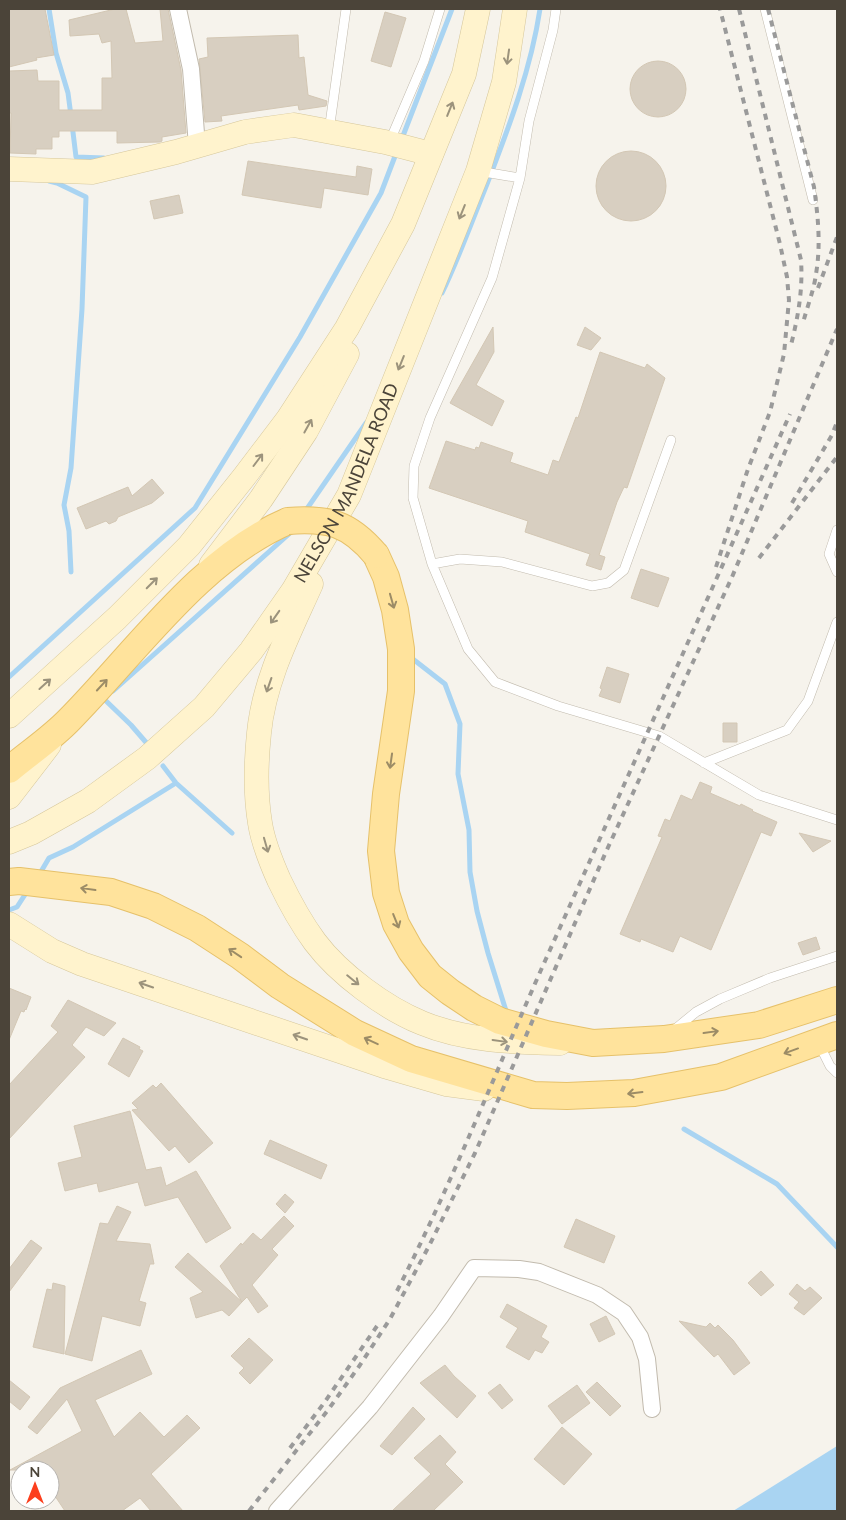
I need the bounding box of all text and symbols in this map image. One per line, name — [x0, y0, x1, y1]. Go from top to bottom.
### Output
one-way arrow — [503, 49, 513, 65]
one-way arrow — [445, 102, 455, 117]
one-way arrow — [456, 204, 466, 219]
one-way arrow — [396, 355, 406, 370]
street label: NELSON MANDELA ROAD — [288, 380, 403, 586]
one-way arrow — [303, 419, 313, 434]
one-way arrow — [252, 454, 263, 467]
one-way arrow — [146, 577, 158, 589]
one-way arrow — [388, 592, 398, 608]
one-way arrow — [270, 610, 280, 624]
one-way arrow — [264, 677, 273, 692]
one-way arrow — [38, 678, 51, 690]
one-way arrow — [96, 678, 108, 691]
one-way arrow — [386, 753, 396, 769]
one-way arrow — [262, 837, 271, 853]
one-way arrow — [80, 884, 96, 894]
one-way arrow — [392, 913, 401, 928]
one-way arrow — [228, 948, 242, 958]
one-way arrow — [346, 974, 359, 985]
one-way arrow — [138, 980, 154, 990]
one-way arrow — [703, 1026, 719, 1036]
one-way arrow — [293, 1032, 308, 1041]
one-way arrow — [364, 1035, 379, 1045]
one-way arrow — [492, 1036, 508, 1046]
one-way arrow — [784, 1047, 800, 1056]
one-way arrow — [627, 1088, 643, 1098]
north arrow — [10, 1460, 60, 1510]
text: N — [30, 1463, 40, 1480]

